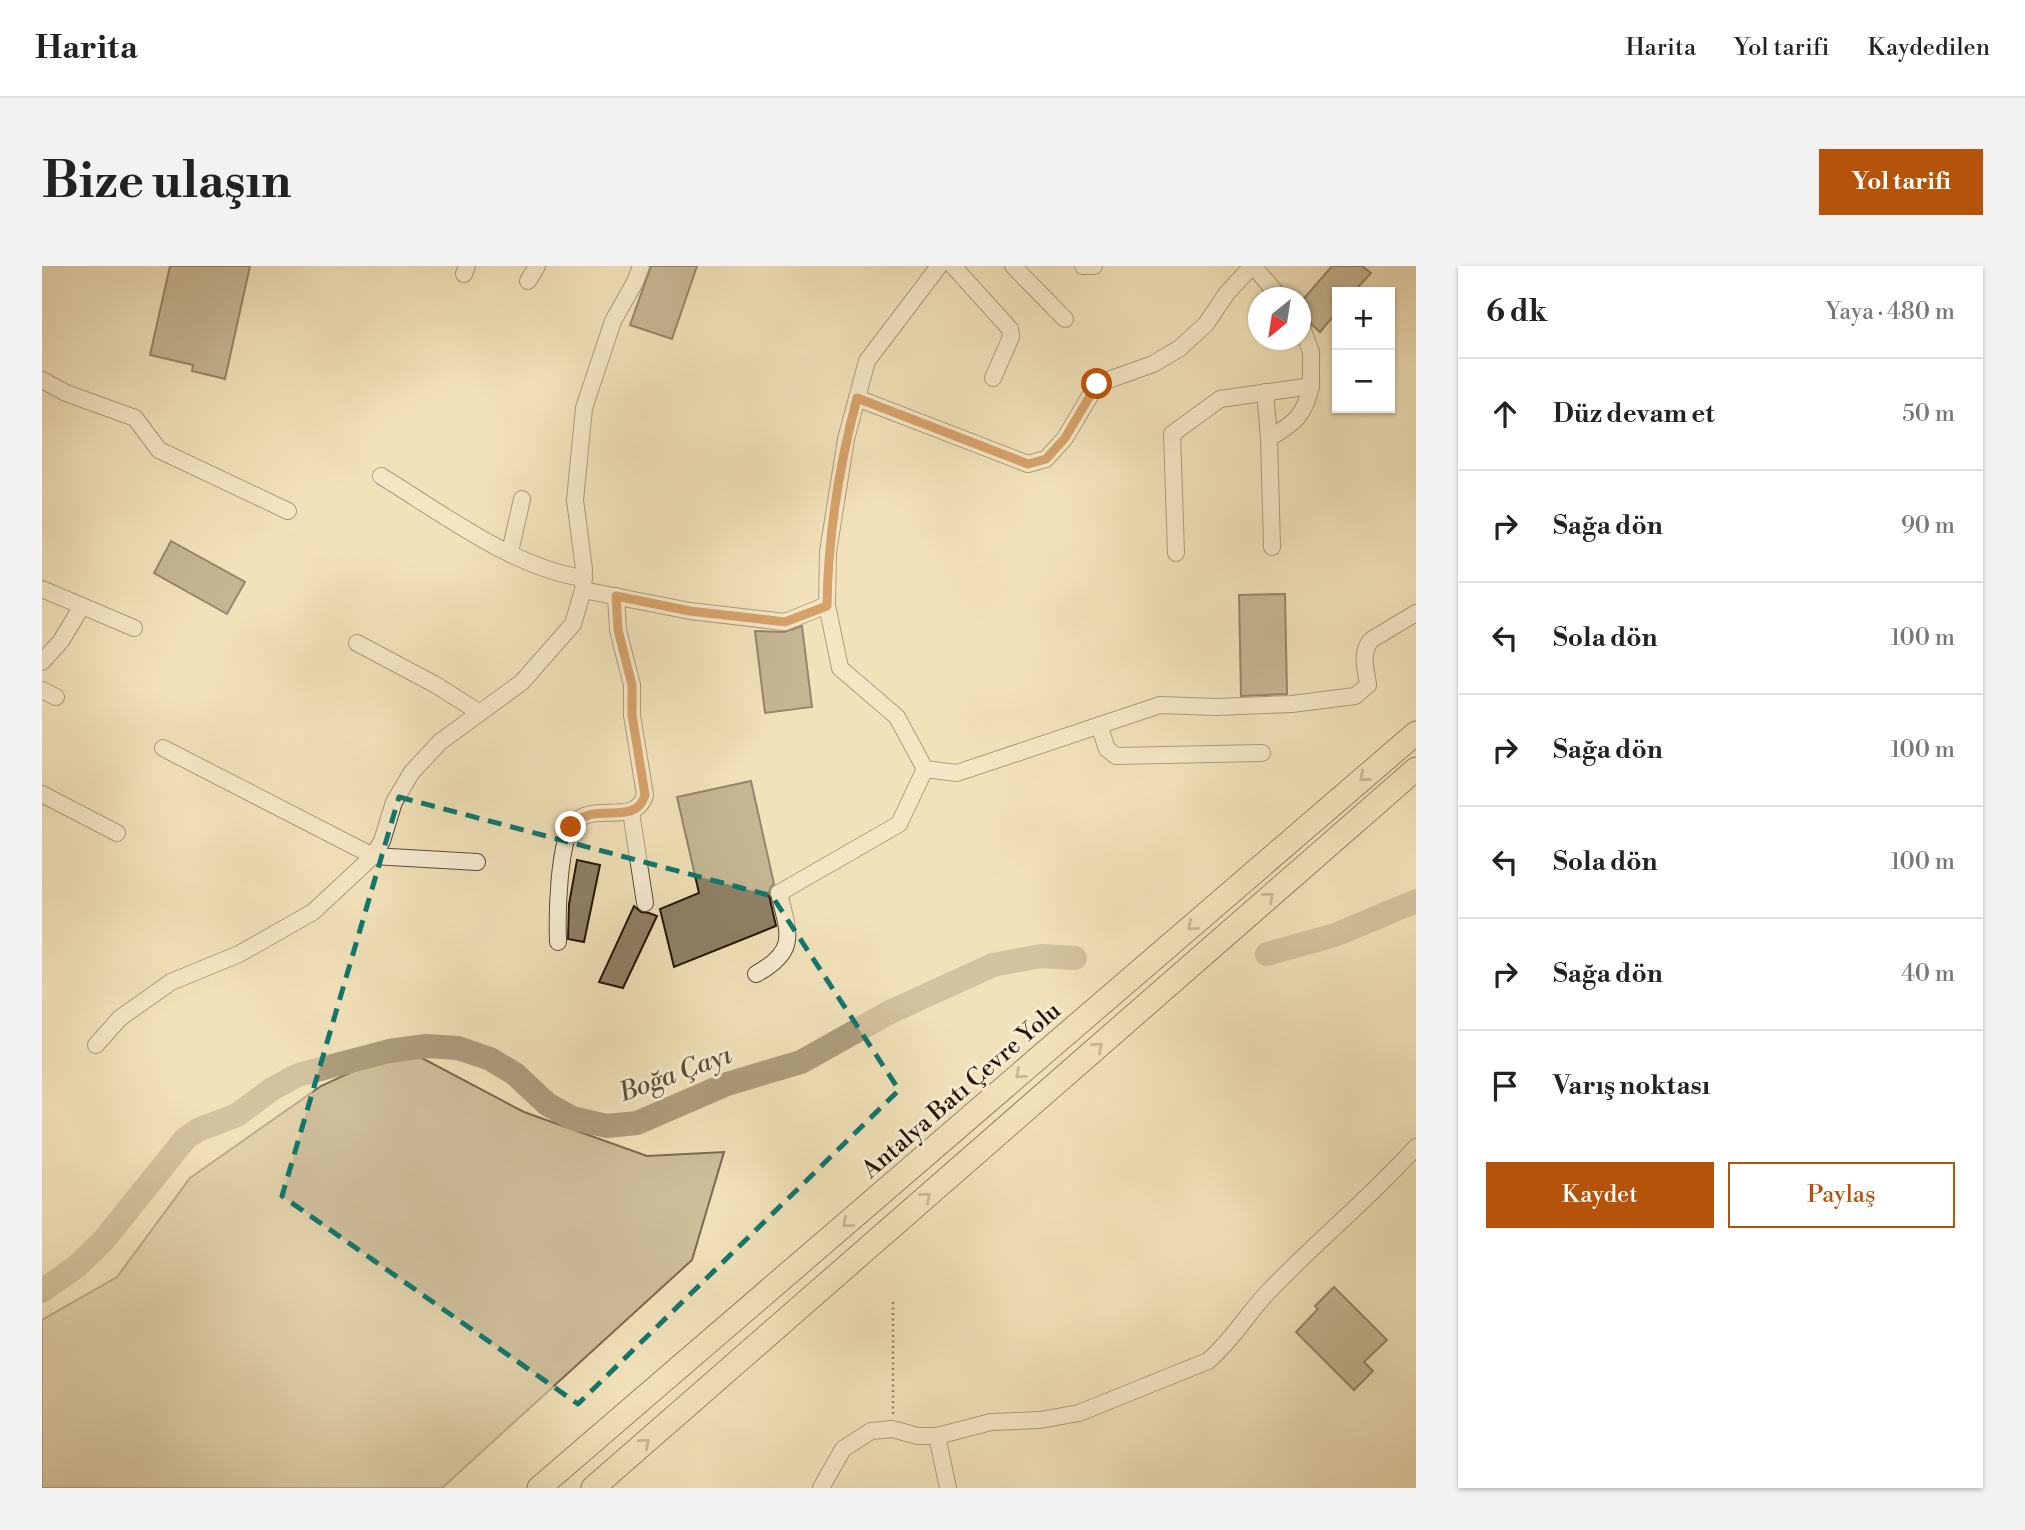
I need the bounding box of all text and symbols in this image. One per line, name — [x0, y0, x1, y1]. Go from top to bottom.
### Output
text: Harita — [35, 28, 138, 69]
text: Harita — [1625, 33, 1696, 63]
text: Yol tarifi — [1734, 33, 1829, 63]
text: Kaydedilen — [1867, 33, 1990, 63]
button: Yol tarifi — [1819, 149, 1983, 215]
text: Bize ulaşın — [42, 152, 291, 213]
north arrow — [1248, 287, 1311, 350]
map controls — [1332, 287, 1395, 413]
button: + — [1332, 287, 1395, 350]
text: 6 dk — [1486, 293, 1547, 331]
text: Yaya · 480 m — [1826, 298, 1955, 326]
button: − — [1332, 350, 1395, 413]
route start — [1081, 368, 1112, 399]
icon: ahead — [1486, 395, 1524, 433]
text: Düz devam et — [1553, 398, 1715, 430]
text: 50 m — [1902, 400, 1955, 428]
icon: right — [1486, 507, 1524, 545]
text: Sağa dön — [1553, 510, 1663, 542]
text: 90 m — [1901, 512, 1955, 540]
icon: left — [1486, 619, 1524, 657]
text: Sola dön — [1553, 622, 1658, 654]
text: 100 m — [1890, 624, 1955, 652]
icon: right — [1486, 731, 1524, 769]
text: Sağa dön — [1553, 734, 1663, 766]
text: 100 m — [1890, 736, 1955, 764]
one-way arrow — [1360, 769, 1373, 781]
route end — [555, 811, 586, 842]
icon: left — [1486, 843, 1524, 881]
text: Sola dön — [1553, 846, 1658, 878]
text: 100 m — [1890, 848, 1955, 876]
one-way arrow — [1261, 893, 1274, 905]
one-way arrow — [1187, 918, 1200, 930]
icon: right — [1486, 955, 1524, 993]
text: Sağa dön — [1553, 958, 1663, 990]
text: 40 m — [1901, 960, 1955, 988]
street label: Antalya Batı Çevre Yolu — [855, 996, 1068, 1186]
water label: Boğa Çayı — [614, 1039, 737, 1109]
one-way arrow — [1089, 1043, 1102, 1055]
one-way arrow — [1015, 1066, 1028, 1078]
icon: arrive — [1486, 1067, 1524, 1105]
text: Varış noktası — [1553, 1070, 1710, 1102]
button: Kaydet — [1486, 1162, 1714, 1228]
button: Paylaş — [1728, 1162, 1955, 1228]
one-way arrow — [918, 1193, 931, 1205]
one-way arrow — [843, 1215, 856, 1227]
one-way arrow — [636, 1439, 649, 1451]

